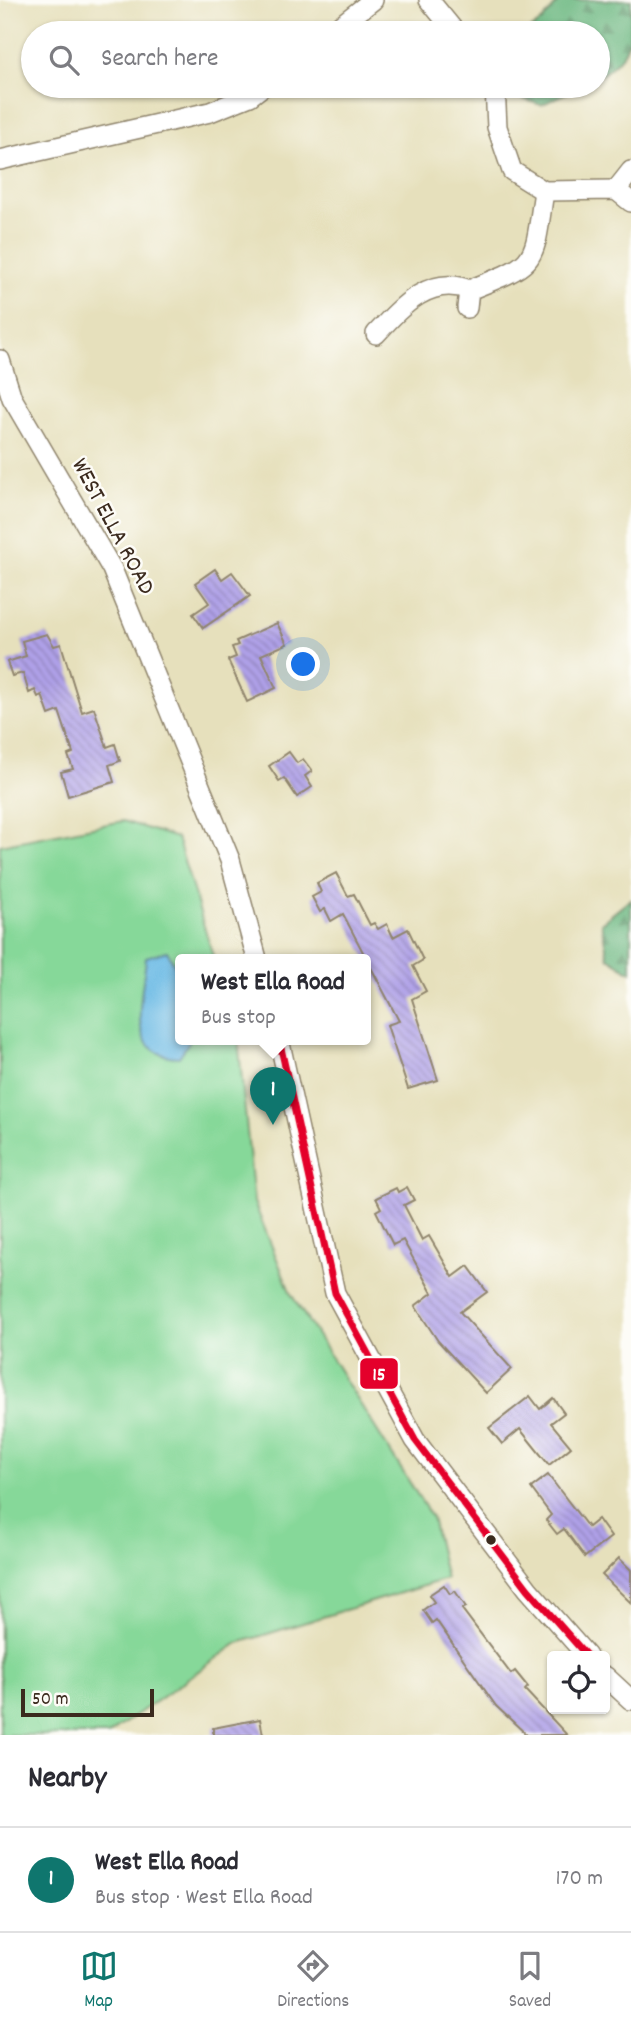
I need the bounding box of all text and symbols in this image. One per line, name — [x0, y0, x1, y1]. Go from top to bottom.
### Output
search box — [21, 21, 610, 98]
icon: search — [45, 41, 83, 79]
text: Search here — [101, 41, 219, 78]
street label: WEST ELLA ROAD — [62, 453, 162, 601]
your location — [286, 647, 320, 681]
popup — [175, 954, 371, 1045]
text: West Ella Road — [201, 965, 345, 1002]
text: Bus stop — [201, 1002, 276, 1035]
pin: 1 — [250, 1067, 296, 1125]
line badge: 15 — [359, 1357, 399, 1390]
text: 15 — [373, 1363, 386, 1390]
unlabelled marker — [484, 1533, 498, 1547]
map controls — [547, 1651, 610, 1714]
button: locate — [547, 1651, 610, 1714]
scale bar — [21, 1686, 154, 1718]
text: 50 m — [32, 1687, 69, 1714]
text: Nearby — [28, 1759, 106, 1802]
text: West Ella Road — [95, 1845, 239, 1882]
text: 1 — [48, 1863, 54, 1896]
text: 170 m — [556, 1863, 603, 1896]
text: Bus stop · West Ella Road — [95, 1882, 313, 1915]
tab: Map — [80, 1947, 118, 2016]
tab: Directions — [277, 1947, 349, 2016]
tab: Saved — [509, 1947, 551, 2016]

